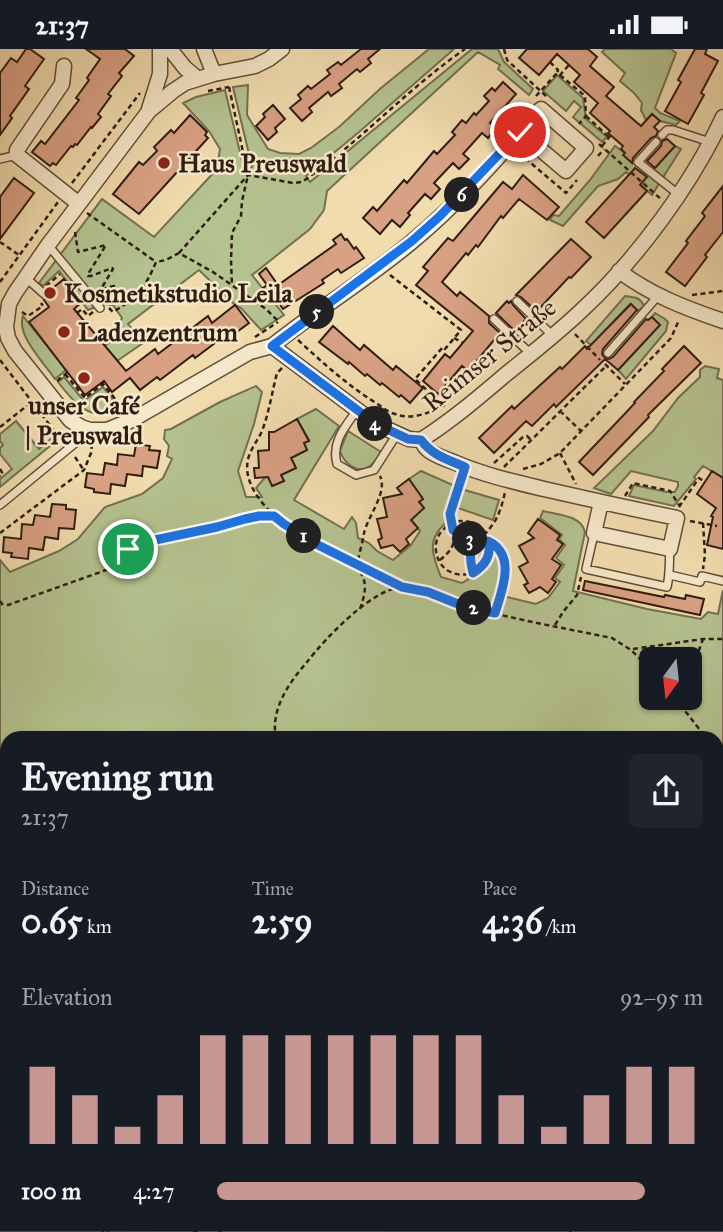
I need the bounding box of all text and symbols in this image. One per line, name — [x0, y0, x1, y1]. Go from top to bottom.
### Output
text: 21:37 — [35, 9, 89, 41]
pin — [490, 102, 550, 162]
icon: check — [501, 113, 539, 151]
place label: Haus Preuswald — [178, 147, 348, 179]
marker: Haus Preuswald — [156, 155, 172, 171]
pin: 6 — [444, 177, 480, 213]
text: 6 — [457, 183, 466, 206]
place label: Kosmetikstudio Leila — [64, 277, 294, 309]
marker: Kosmetikstudio Leila — [42, 285, 58, 301]
street label: Reimser Straße — [416, 291, 562, 419]
pin: 5 — [300, 295, 334, 329]
text: 5 — [312, 300, 321, 323]
place label: Ladenzentrum — [78, 316, 238, 348]
marker: Ladenzentrum — [56, 324, 72, 340]
marker: unser Café | Preuswald — [76, 370, 92, 386]
place label: unser Café | Preuswald — [25, 389, 144, 451]
pin: 4 — [358, 407, 392, 441]
text: 4 — [369, 412, 380, 435]
pin — [98, 519, 158, 579]
pin: 1 — [286, 519, 322, 553]
pin: 3 — [452, 521, 488, 557]
text: 1 — [300, 524, 307, 547]
text: 3 — [466, 527, 473, 550]
icon: arrive — [109, 530, 147, 568]
pin: 2 — [456, 591, 491, 625]
text: 2 — [469, 596, 478, 619]
north arrow — [639, 647, 702, 711]
map controls — [639, 647, 702, 710]
text: Evening run — [21, 754, 214, 800]
button: share — [629, 754, 703, 828]
text: 21:37 — [21, 803, 69, 831]
text: Distance — [21, 877, 89, 900]
text: Time — [252, 877, 294, 900]
text: Pace — [482, 877, 517, 900]
text: 0.65 — [21, 900, 83, 943]
text: 2:59 — [252, 900, 313, 943]
text: 4:36 — [482, 900, 543, 943]
text: km — [83, 915, 112, 938]
text: /km — [543, 915, 577, 938]
text: Elevation — [21, 983, 112, 1011]
text: 92–95 m — [620, 983, 703, 1011]
text: 100 m — [21, 1177, 81, 1205]
text: 4:27 — [133, 1177, 175, 1205]

